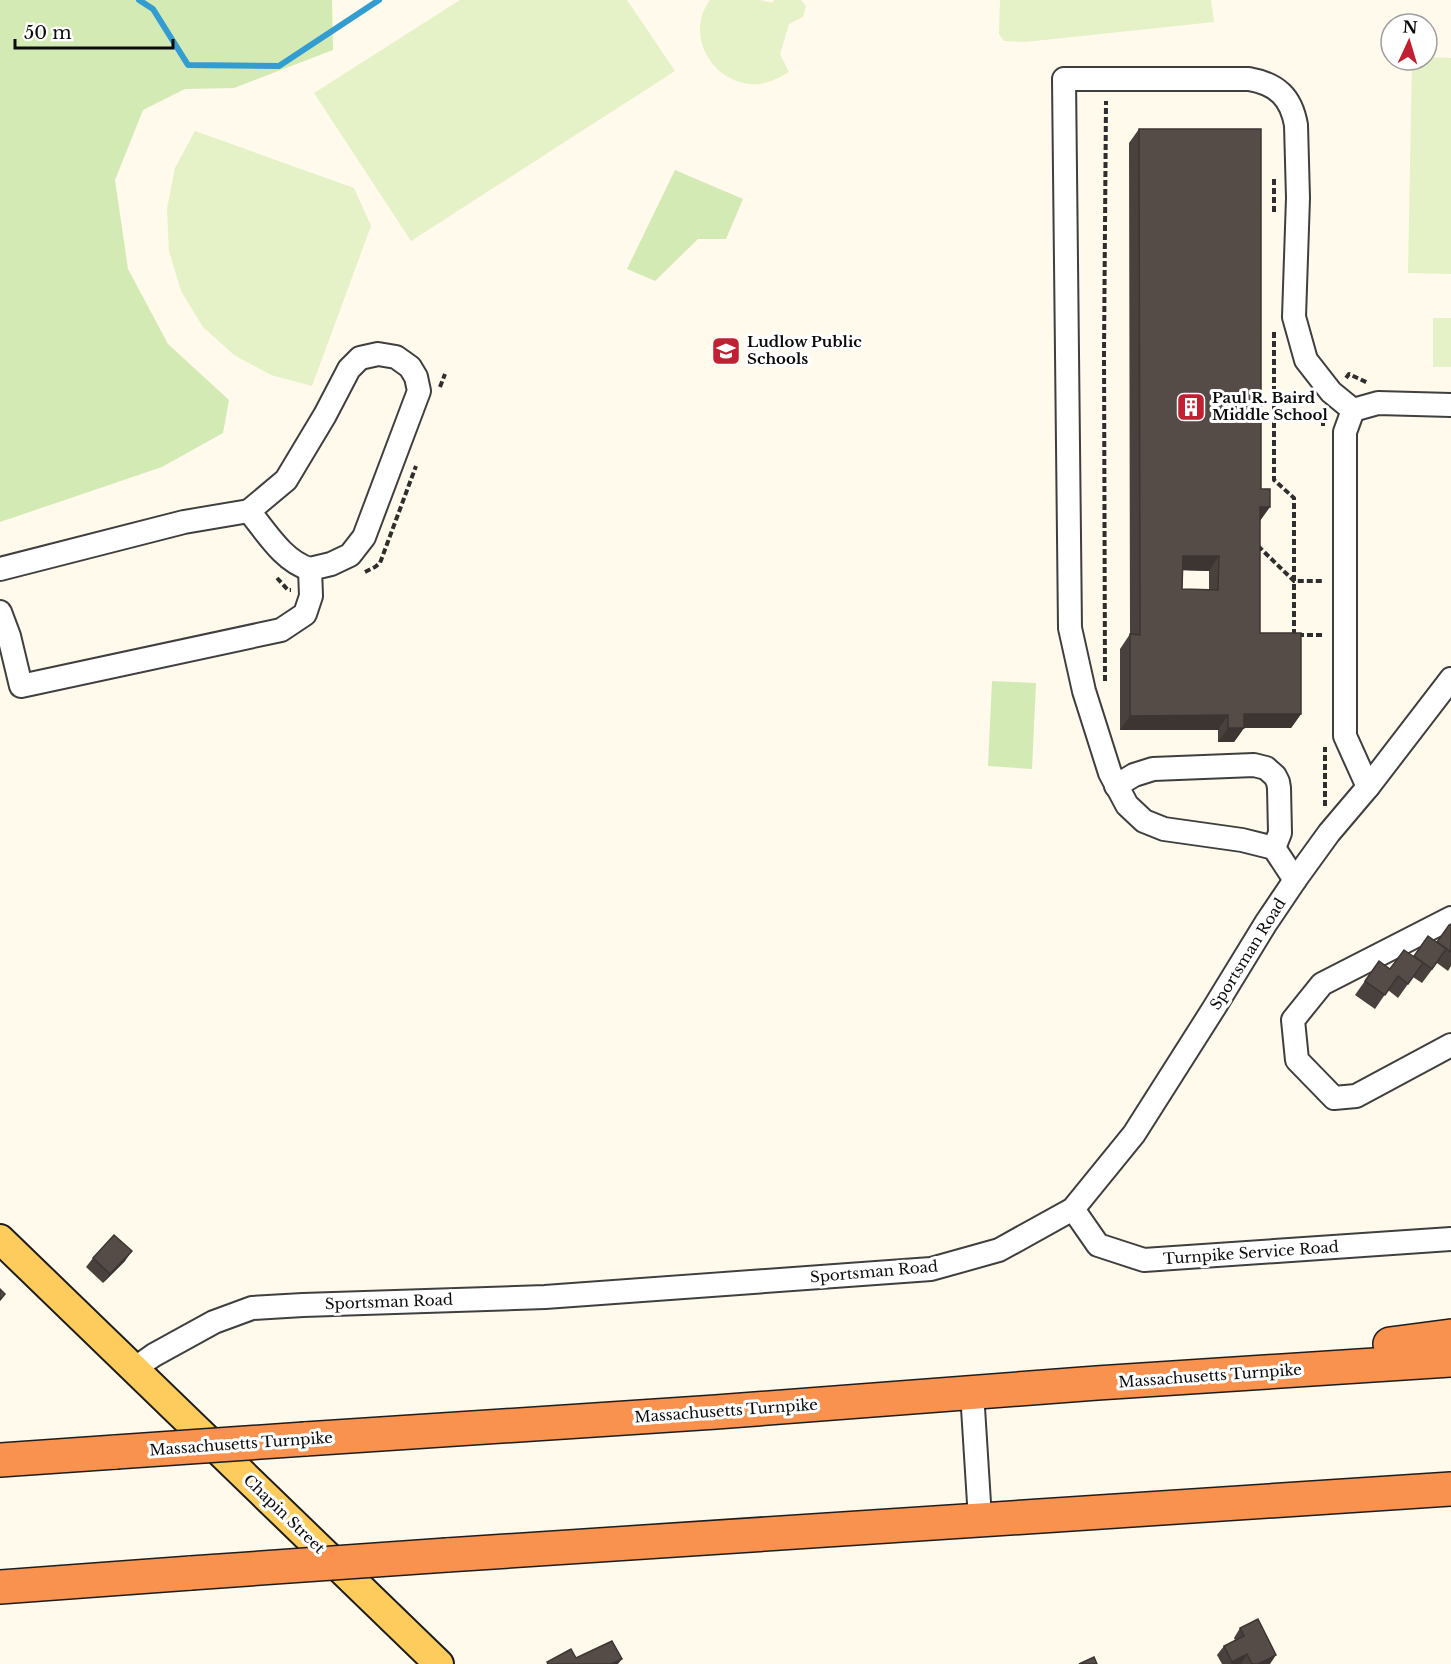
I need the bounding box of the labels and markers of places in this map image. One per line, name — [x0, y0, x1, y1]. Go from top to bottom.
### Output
place label: Ludlow Public Schools — [747, 332, 862, 368]
school or university icon: Ludlow Public Schools — [710, 335, 742, 367]
place label: Paul R. Baird Middle School — [1212, 388, 1328, 424]
building icon: Paul R. Baird Middle School — [1175, 391, 1207, 423]

